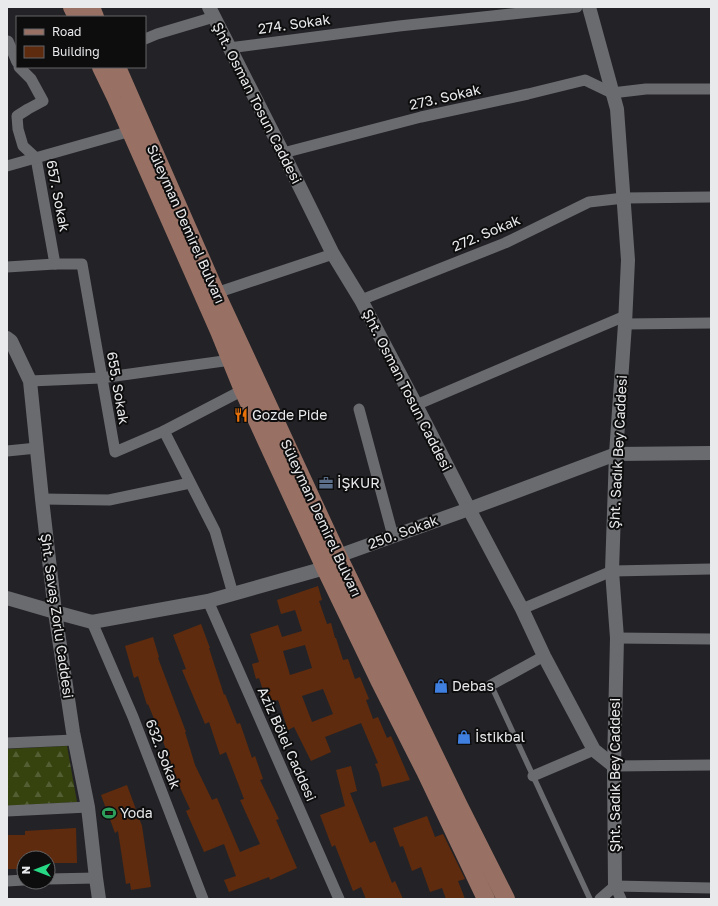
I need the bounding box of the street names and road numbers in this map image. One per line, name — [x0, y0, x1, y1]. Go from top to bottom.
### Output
street label: 274. Sokak — [257, 10, 331, 37]
street label: Şht. Osman Tosun Caddesi — [209, 19, 306, 186]
street label: 273. Sokak — [408, 80, 482, 113]
street label: Süleyman Demirel Bulvarı — [144, 142, 229, 306]
street label: 657. Sokak — [43, 159, 74, 233]
street label: 272. Sokak — [449, 211, 522, 254]
street label: Şht. Osman Tosun Caddesi — [359, 306, 456, 473]
street label: 655. Sokak — [104, 350, 133, 426]
street label: Şht. Sadık Bey Caddesi — [605, 374, 630, 529]
street label: Süleyman Demirel Bulvarı — [277, 436, 365, 599]
street label: 250. Sokak — [365, 511, 440, 552]
street label: Şht. Savaş Zorlu Caddesi — [38, 532, 77, 699]
street label: Aziz Bölel Caddesi — [255, 684, 320, 804]
street label: Şht. Sadık Bey Caddesi — [606, 698, 623, 852]
street label: 632. Sokak — [142, 716, 185, 791]

